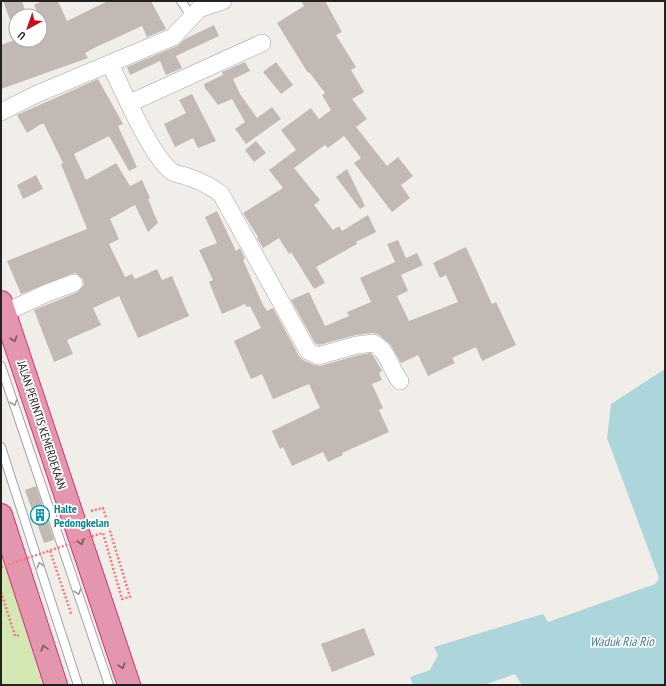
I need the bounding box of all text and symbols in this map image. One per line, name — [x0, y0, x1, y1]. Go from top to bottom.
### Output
north arrow — [8, 8, 48, 48]
text: U — [15, 28, 28, 43]
one-way arrow — [9, 336, 17, 343]
street label: JALAN PERINTIS KEMERDEKAAN — [14, 358, 70, 491]
one-way arrow — [9, 399, 17, 406]
place label: Halte Pedongkelan — [54, 501, 109, 530]
building icon: Halte Pedongkelan — [29, 504, 51, 526]
one-way arrow — [76, 539, 85, 546]
one-way arrow — [37, 562, 45, 569]
one-way arrow — [73, 589, 82, 596]
water label: Waduk Ria Rio — [590, 633, 655, 650]
one-way arrow — [40, 645, 49, 652]
one-way arrow — [117, 662, 126, 669]

